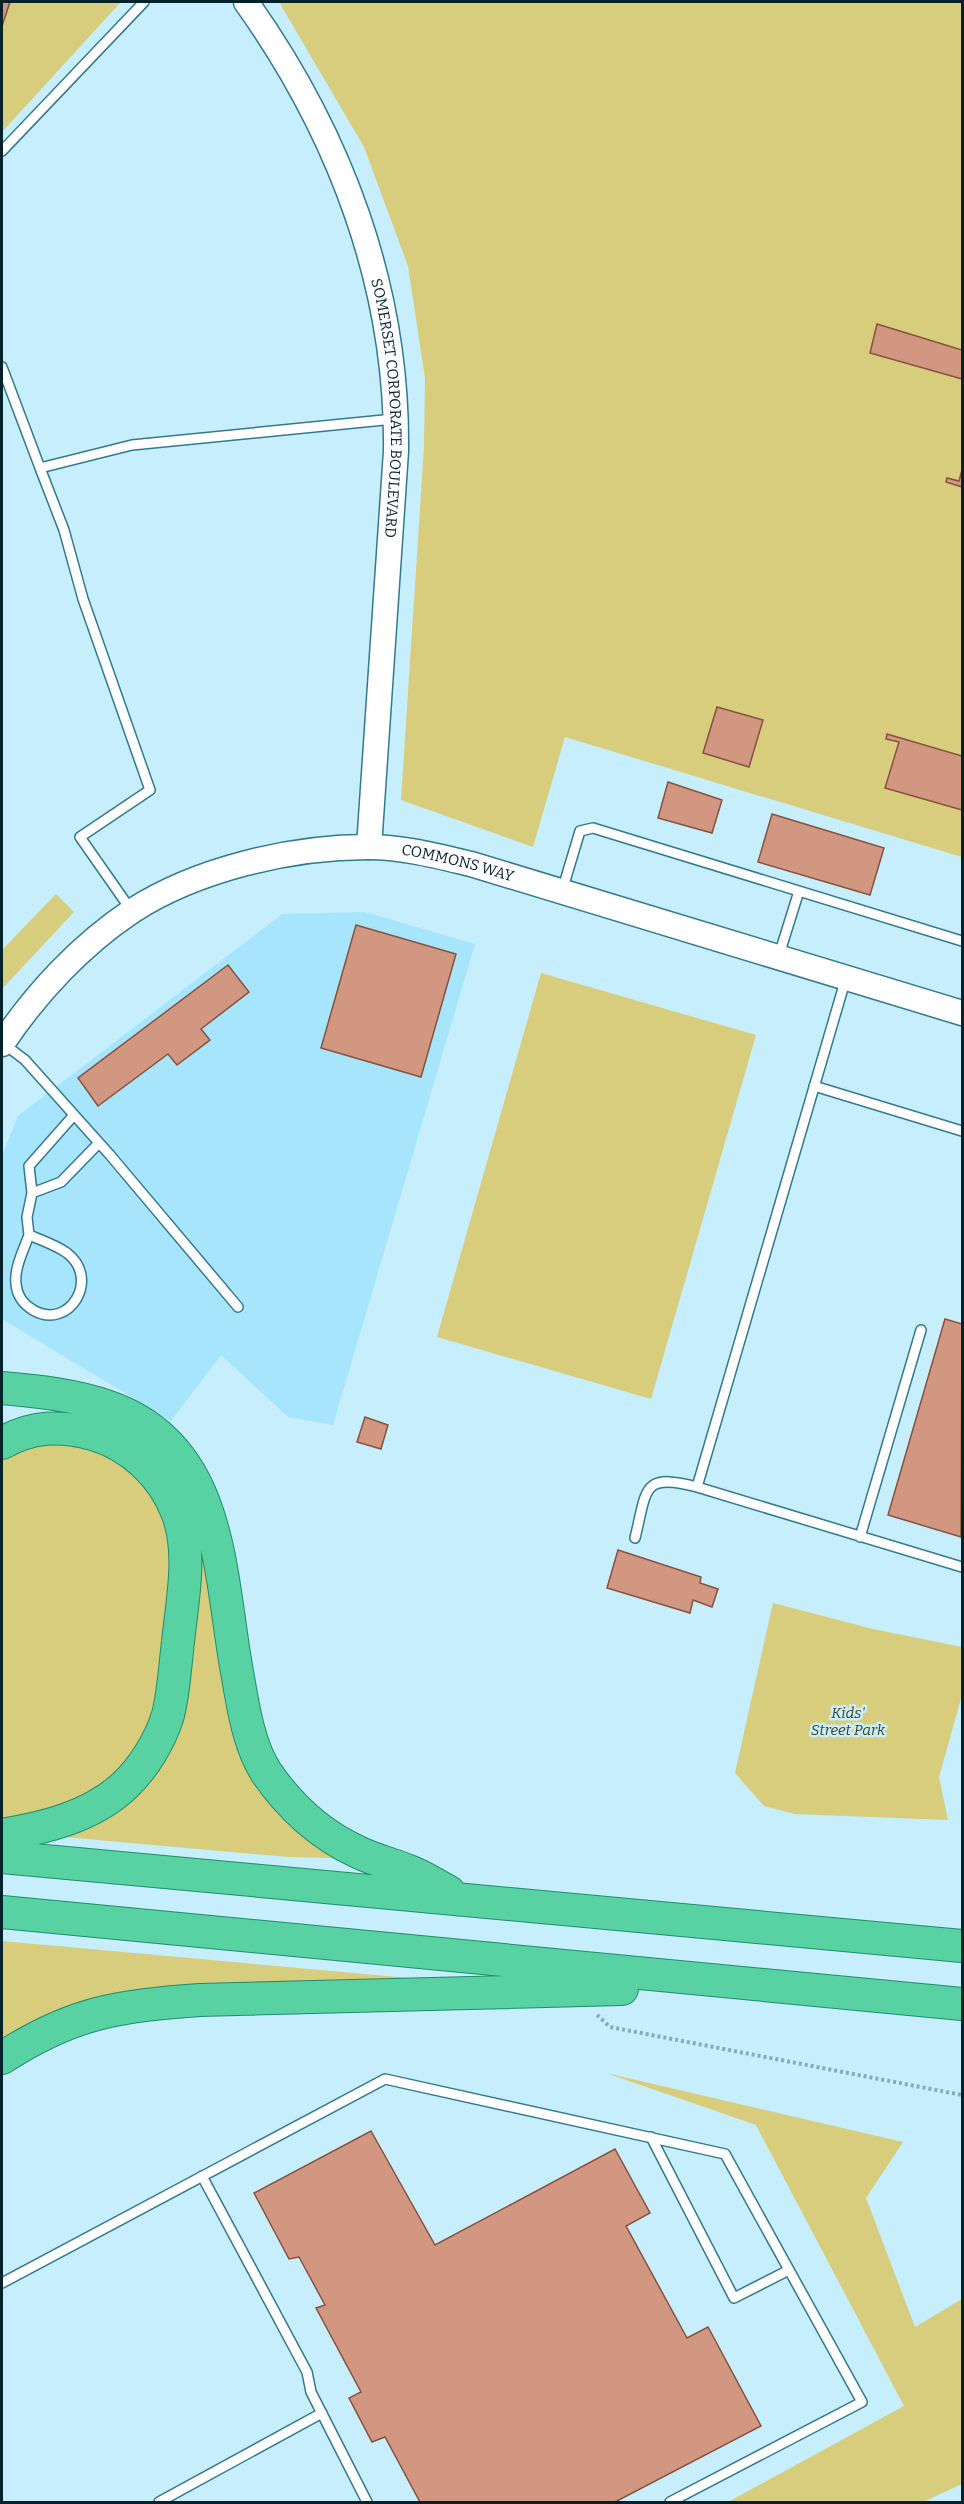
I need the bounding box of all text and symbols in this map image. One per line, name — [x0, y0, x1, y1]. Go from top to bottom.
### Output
street label: SOMERSET CORPORATE BOULEVARD — [367, 277, 405, 538]
street label: COMMONS WAY — [400, 841, 516, 886]
park label: Kids' Street Park — [811, 1704, 886, 1739]

